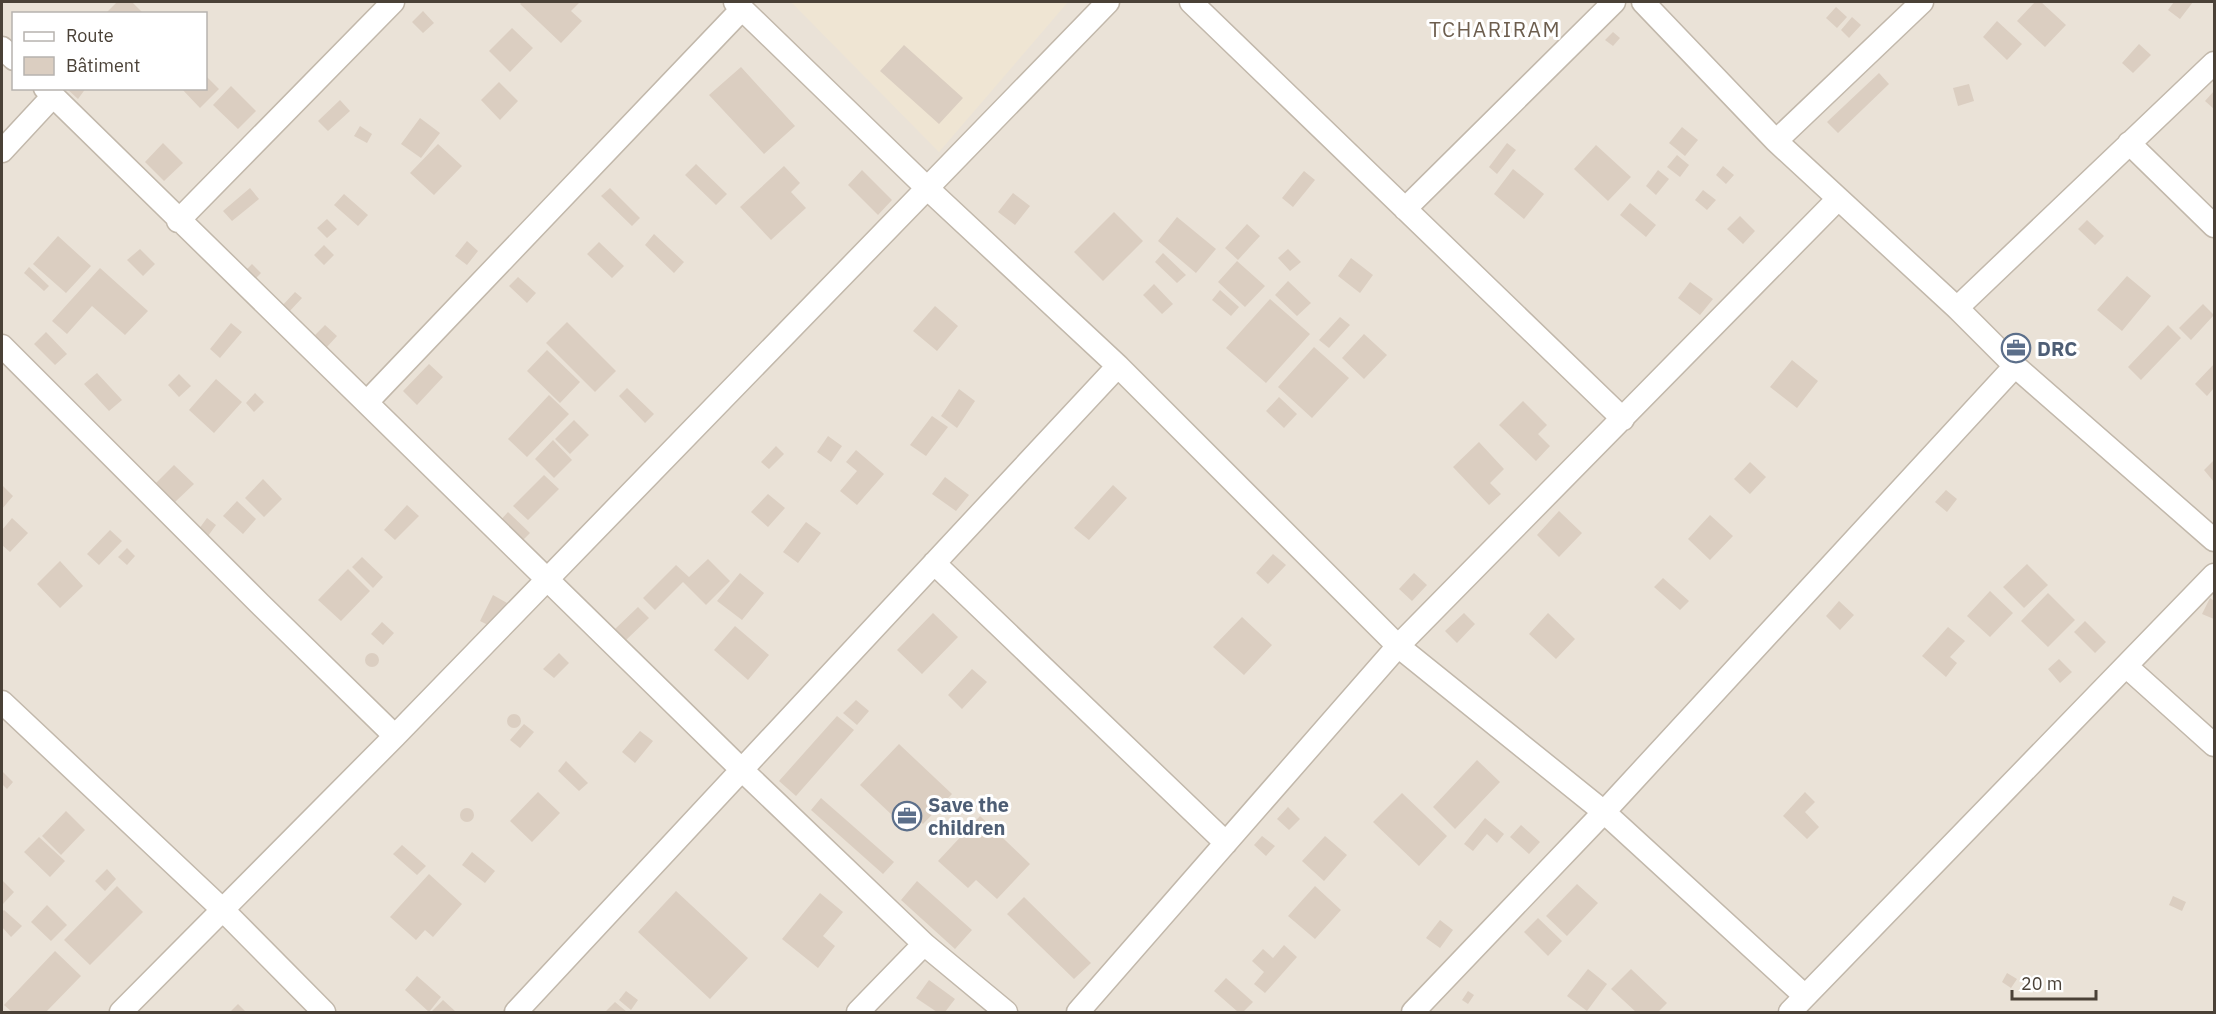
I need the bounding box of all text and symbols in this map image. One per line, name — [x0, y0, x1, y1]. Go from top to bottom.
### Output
legend — [12, 12, 207, 90]
district label: TCHARIRAM — [1429, 15, 1561, 43]
text: Route — [66, 24, 114, 47]
text: Bâtiment — [66, 54, 140, 77]
office icon: DRC — [2000, 332, 2032, 364]
place label: DRC — [2037, 335, 2077, 362]
place label: Save the children — [928, 791, 1009, 841]
office icon: Save the children — [891, 800, 923, 832]
scale bar — [2012, 963, 2096, 1001]
text: 20 m — [2021, 972, 2063, 995]

